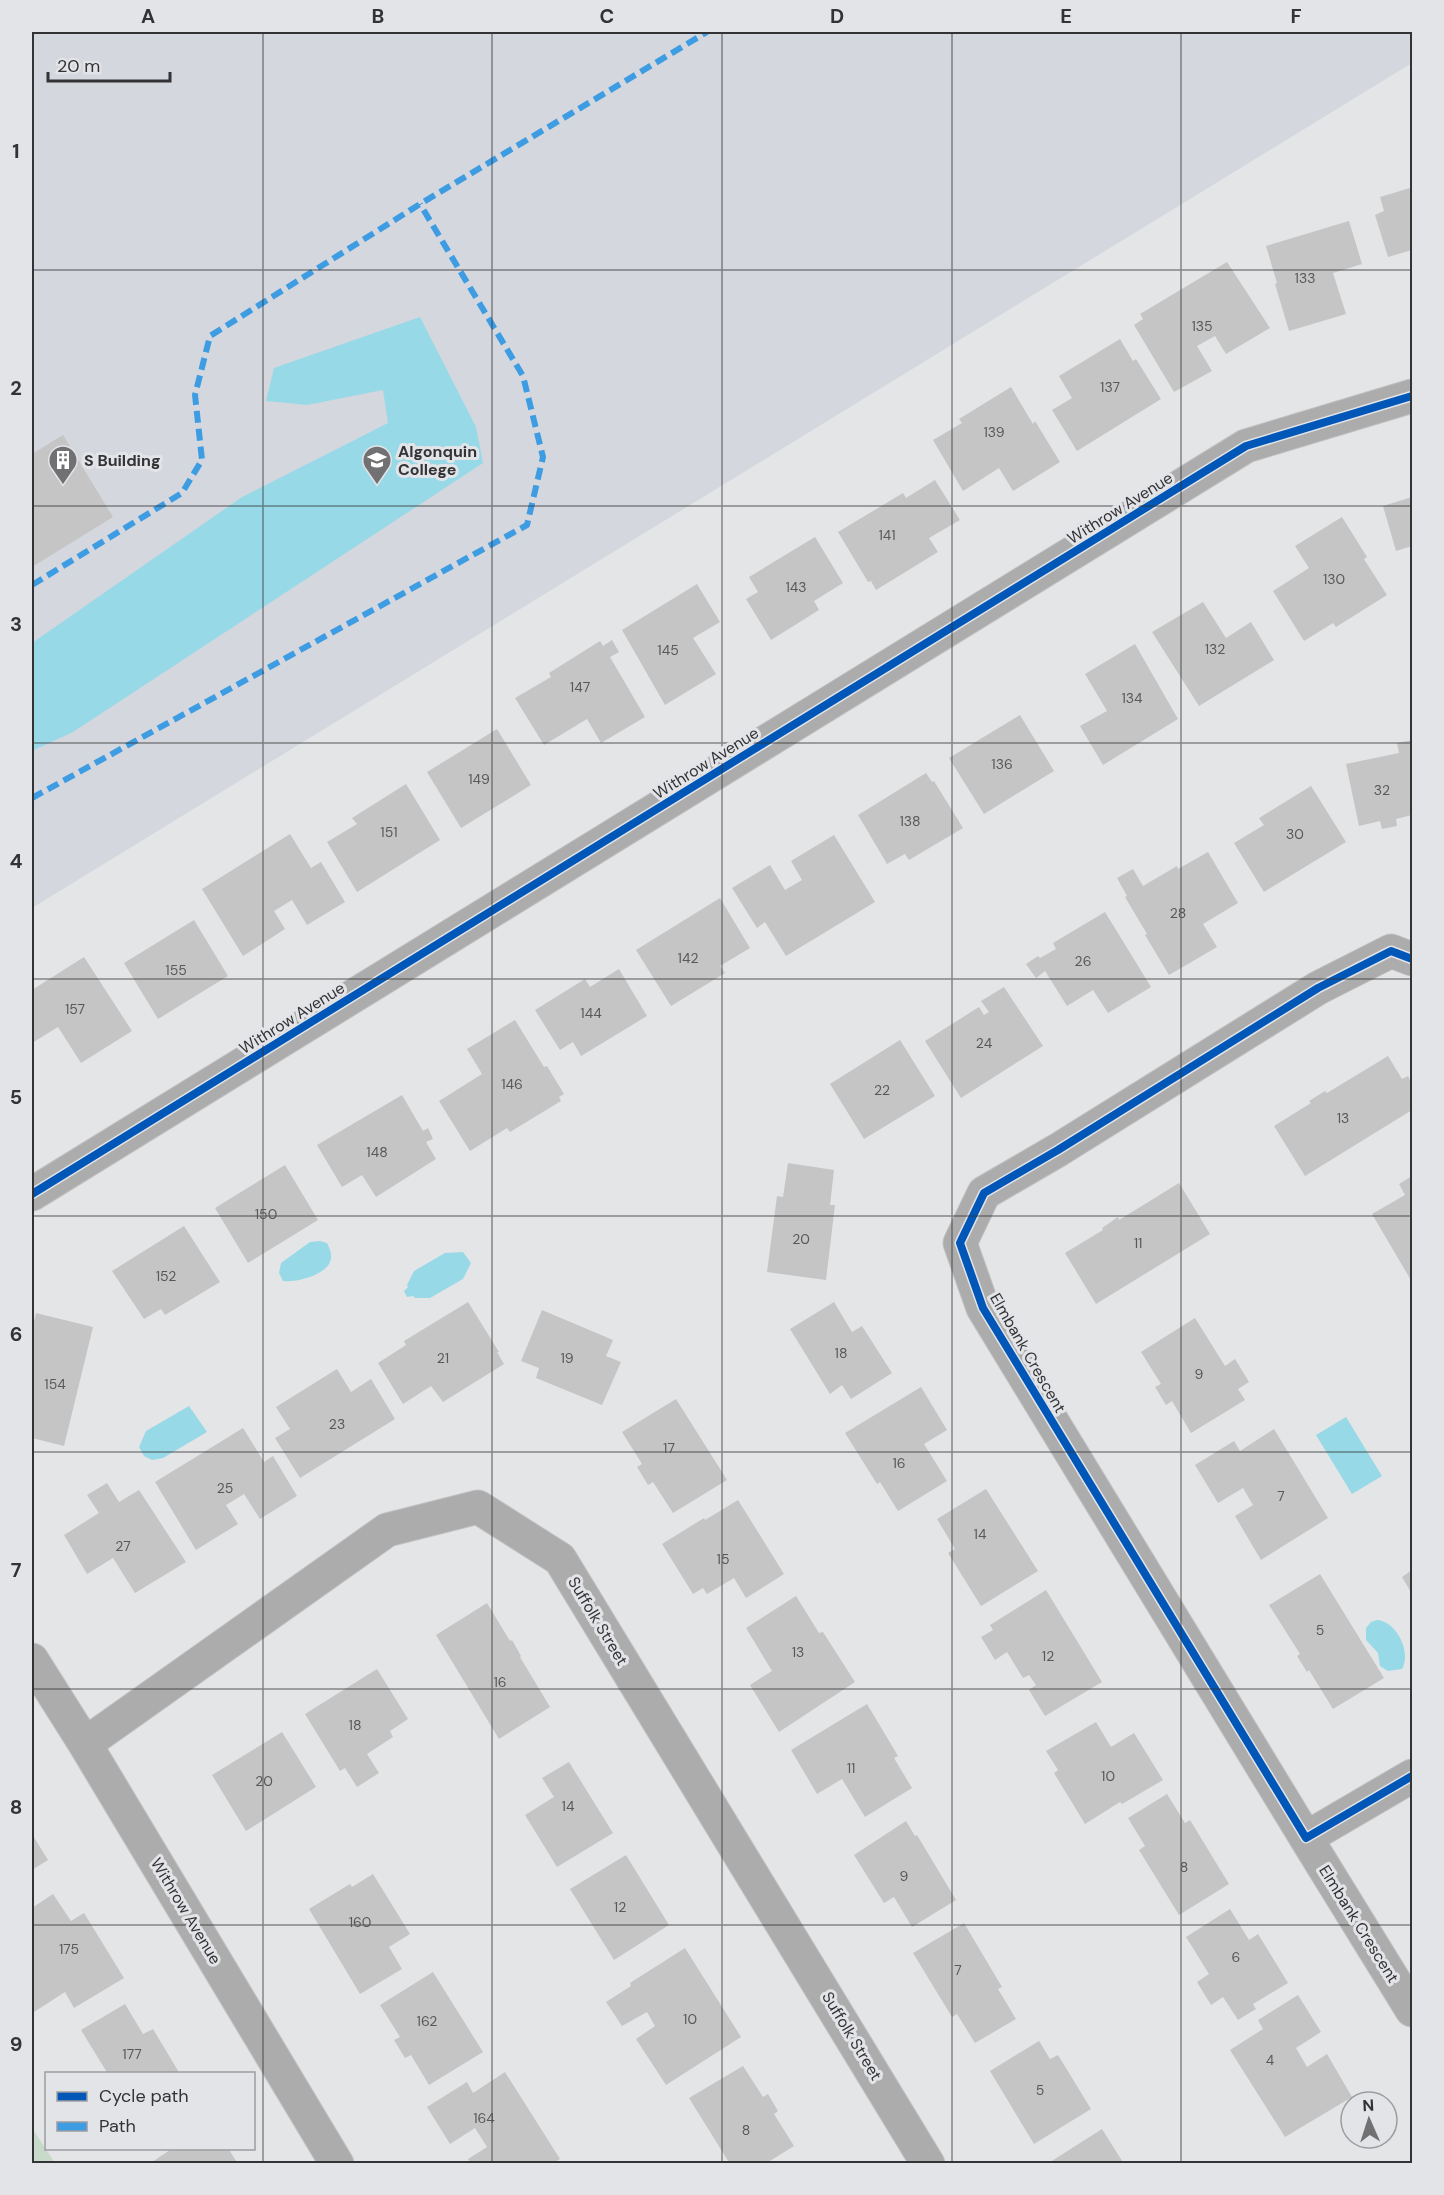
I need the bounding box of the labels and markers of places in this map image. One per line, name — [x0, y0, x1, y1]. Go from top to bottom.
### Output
place label: Algonquin College — [398, 441, 477, 480]
building icon: S Building — [47, 444, 79, 486]
school or university icon: Algonquin College — [361, 444, 393, 486]
place label: S Building — [84, 450, 160, 471]

